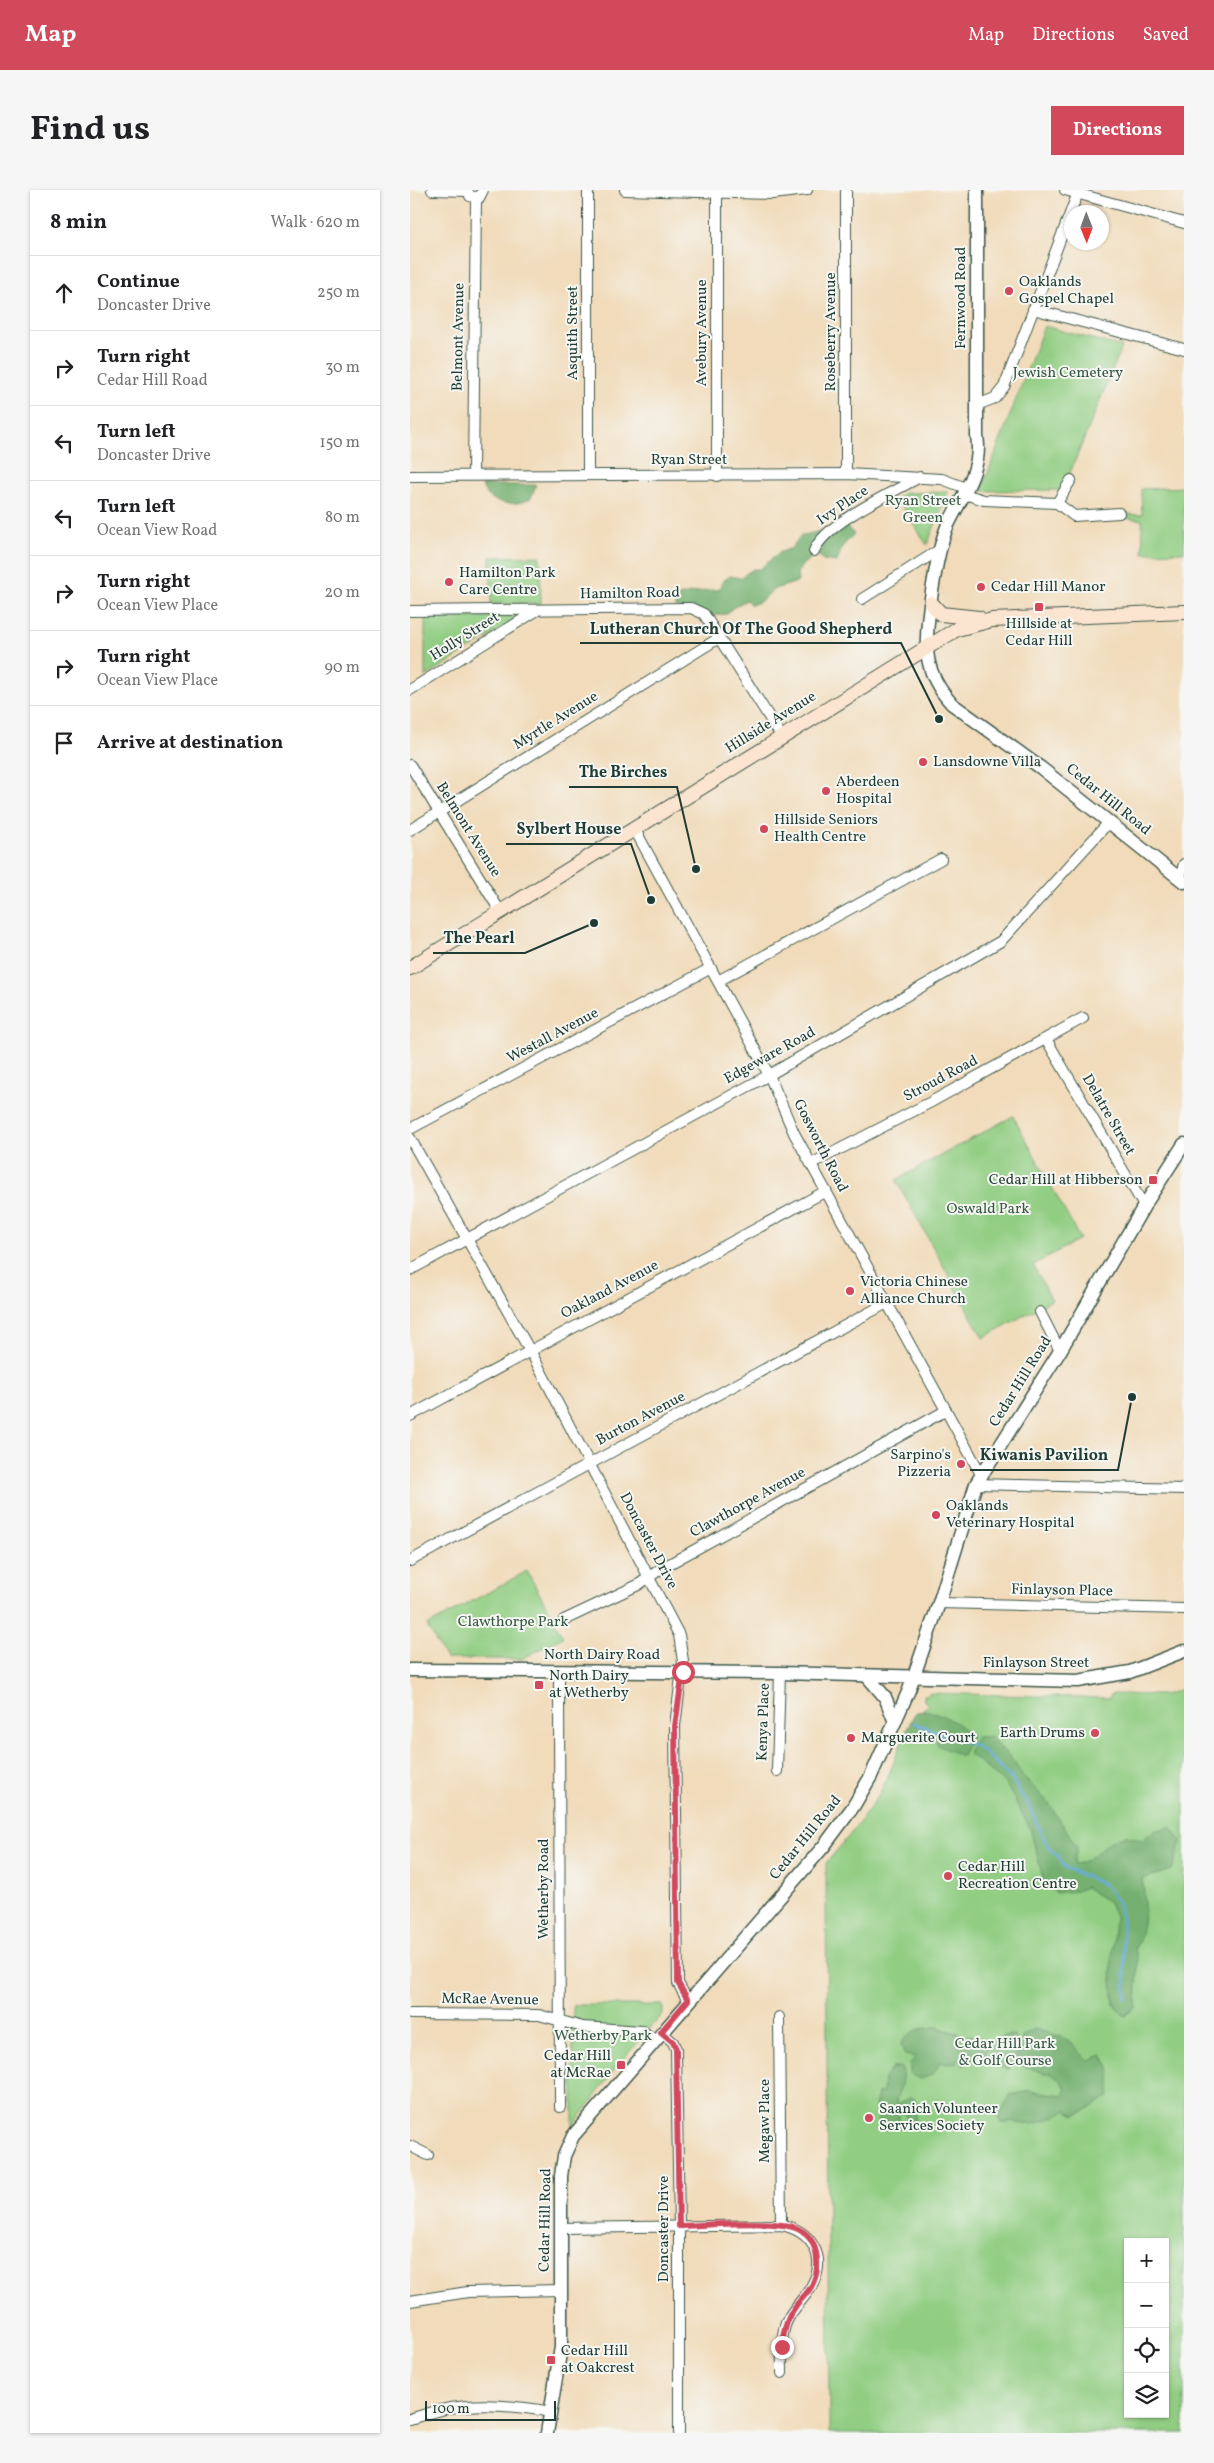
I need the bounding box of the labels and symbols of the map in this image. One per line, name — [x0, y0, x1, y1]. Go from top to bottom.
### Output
north arrow — [1064, 205, 1109, 250]
street label: Fernwood Road — [951, 247, 972, 349]
street label: Roseberry Avenue — [821, 272, 842, 392]
place label: Oaklands Gospel Chapel — [1019, 272, 1114, 310]
street label: Avebury Avenue — [692, 279, 713, 387]
street label: Belmont Avenue — [448, 283, 470, 391]
marker: Oaklands Gospel Chapel — [1003, 285, 1015, 297]
street label: Asquith Street — [563, 286, 584, 380]
park label: Jewish Cemetery — [1013, 363, 1123, 384]
street label: Ryan Street — [651, 450, 727, 471]
street label: Ivy Place — [813, 481, 873, 531]
park label: Ryan Street Green — [885, 491, 961, 529]
place label: Hamilton Park Care Centre — [459, 563, 556, 601]
marker: Hamilton Park Care Centre — [443, 576, 455, 588]
place label: Cedar Hill Manor — [991, 577, 1106, 598]
marker: Cedar Hill Manor — [975, 581, 987, 593]
street label: Hamilton Road — [580, 583, 680, 605]
marker: Hillside at Cedar Hill — [1033, 601, 1045, 613]
street label: Holly Street — [426, 607, 504, 667]
callout: Lutheran Church Of The Good Shepherd — [580, 612, 901, 643]
place label: Hillside at Cedar Hill — [1006, 614, 1072, 652]
text: Lutheran Church Of The Good Shepherd — [590, 619, 892, 641]
street label: Myrtle Avenue — [509, 687, 603, 755]
street label: Hillside Avenue — [722, 687, 820, 759]
place label: Lansdowne Villa — [933, 752, 1041, 773]
callout: The Birches — [569, 756, 677, 787]
marker: Lansdowne Villa — [917, 756, 929, 768]
street label: Cedar Hill Road — [1061, 759, 1155, 841]
text: The Birches — [579, 762, 667, 784]
place label: Aberdeen Hospital — [836, 772, 900, 810]
street label: Belmont Avenue — [430, 778, 506, 882]
marker: Aberdeen Hospital — [820, 785, 832, 797]
place label: Hillside Seniors Health Centre — [774, 810, 878, 848]
callout: Sylbert House — [506, 813, 631, 844]
text: Sylbert House — [517, 819, 621, 841]
marker: Hillside Seniors Health Centre — [758, 823, 770, 835]
callout: The Pearl — [433, 922, 525, 953]
text: The Pearl — [443, 928, 515, 950]
street label: Westall Avenue — [503, 1003, 603, 1069]
street label: Edgeware Road — [721, 1022, 819, 1090]
street label: Stroud Road — [900, 1051, 982, 1107]
street label: Delatre Street — [1076, 1070, 1140, 1160]
street label: Gosworth Road — [788, 1096, 852, 1196]
place label: Cedar Hill at Hibberson — [989, 1170, 1143, 1191]
marker: Cedar Hill at Hibberson — [1147, 1174, 1159, 1186]
park label: Oswald Park — [947, 1199, 1029, 1220]
street label: Oakland Avenue — [557, 1255, 663, 1325]
place label: Victoria Chinese Alliance Church — [860, 1272, 968, 1310]
marker: Victoria Chinese Alliance Church — [844, 1285, 856, 1297]
street label: Cedar Hill Road — [985, 1332, 1057, 1432]
street label: Burton Avenue — [593, 1387, 689, 1451]
callout: Kiwanis Pavilion — [970, 1439, 1118, 1470]
place label: Sarpino's Pizzeria — [890, 1445, 951, 1483]
text: Kiwanis Pavilion — [980, 1445, 1109, 1467]
marker: Sarpino's Pizzeria — [955, 1458, 967, 1470]
street label: Clawthorpe Avenue — [686, 1463, 810, 1543]
street label: Doncaster Drive — [614, 1489, 682, 1593]
place label: Oaklands Veterinary Hospital — [946, 1496, 1074, 1534]
marker: Oaklands Veterinary Hospital — [930, 1509, 942, 1521]
street label: Finlayson Place — [1011, 1580, 1113, 1602]
park label: Clawthorpe Park — [458, 1612, 568, 1633]
street label: North Dairy Road — [544, 1645, 660, 1666]
street label: Finlayson Street — [983, 1653, 1089, 1674]
route start — [672, 1661, 695, 1684]
place label: North Dairy at Wetherby — [549, 1666, 629, 1704]
marker: North Dairy at Wetherby — [533, 1679, 545, 1691]
street label: Kenya Place — [752, 1683, 776, 1761]
place label: Earth Drums — [1000, 1723, 1085, 1744]
marker: Earth Drums — [1089, 1727, 1101, 1739]
place label: Marguerite Court — [861, 1728, 976, 1749]
marker: Marguerite Court — [845, 1732, 857, 1744]
street label: Cedar Hill Road — [765, 1791, 847, 1885]
street label: Wetherby Road — [534, 1838, 555, 1940]
place label: Cedar Hill Recreation Centre — [958, 1857, 1077, 1895]
marker: Cedar Hill Recreation Centre — [942, 1870, 954, 1882]
street label: McRae Avenue — [441, 1989, 539, 2011]
park label: Wetherby Park — [554, 2026, 652, 2047]
park label: Cedar Hill Park & Golf Course — [955, 2034, 1055, 2072]
place label: Cedar Hill at McRae — [544, 2046, 611, 2084]
marker: Cedar Hill at McRae — [615, 2059, 627, 2071]
street label: Megaw Place — [755, 2079, 776, 2163]
place label: Saanich Volunteer Services Society — [879, 2099, 998, 2137]
marker: Saanich Volunteer Services Society — [863, 2112, 875, 2124]
street label: Cedar Hill Road — [535, 2168, 557, 2272]
street label: Doncaster Drive — [654, 2176, 675, 2282]
route end — [771, 2336, 794, 2359]
place label: Cedar Hill at Oakcrest — [561, 2341, 635, 2379]
marker: Cedar Hill at Oakcrest — [545, 2354, 557, 2366]
scale bar — [425, 2398, 556, 2421]

